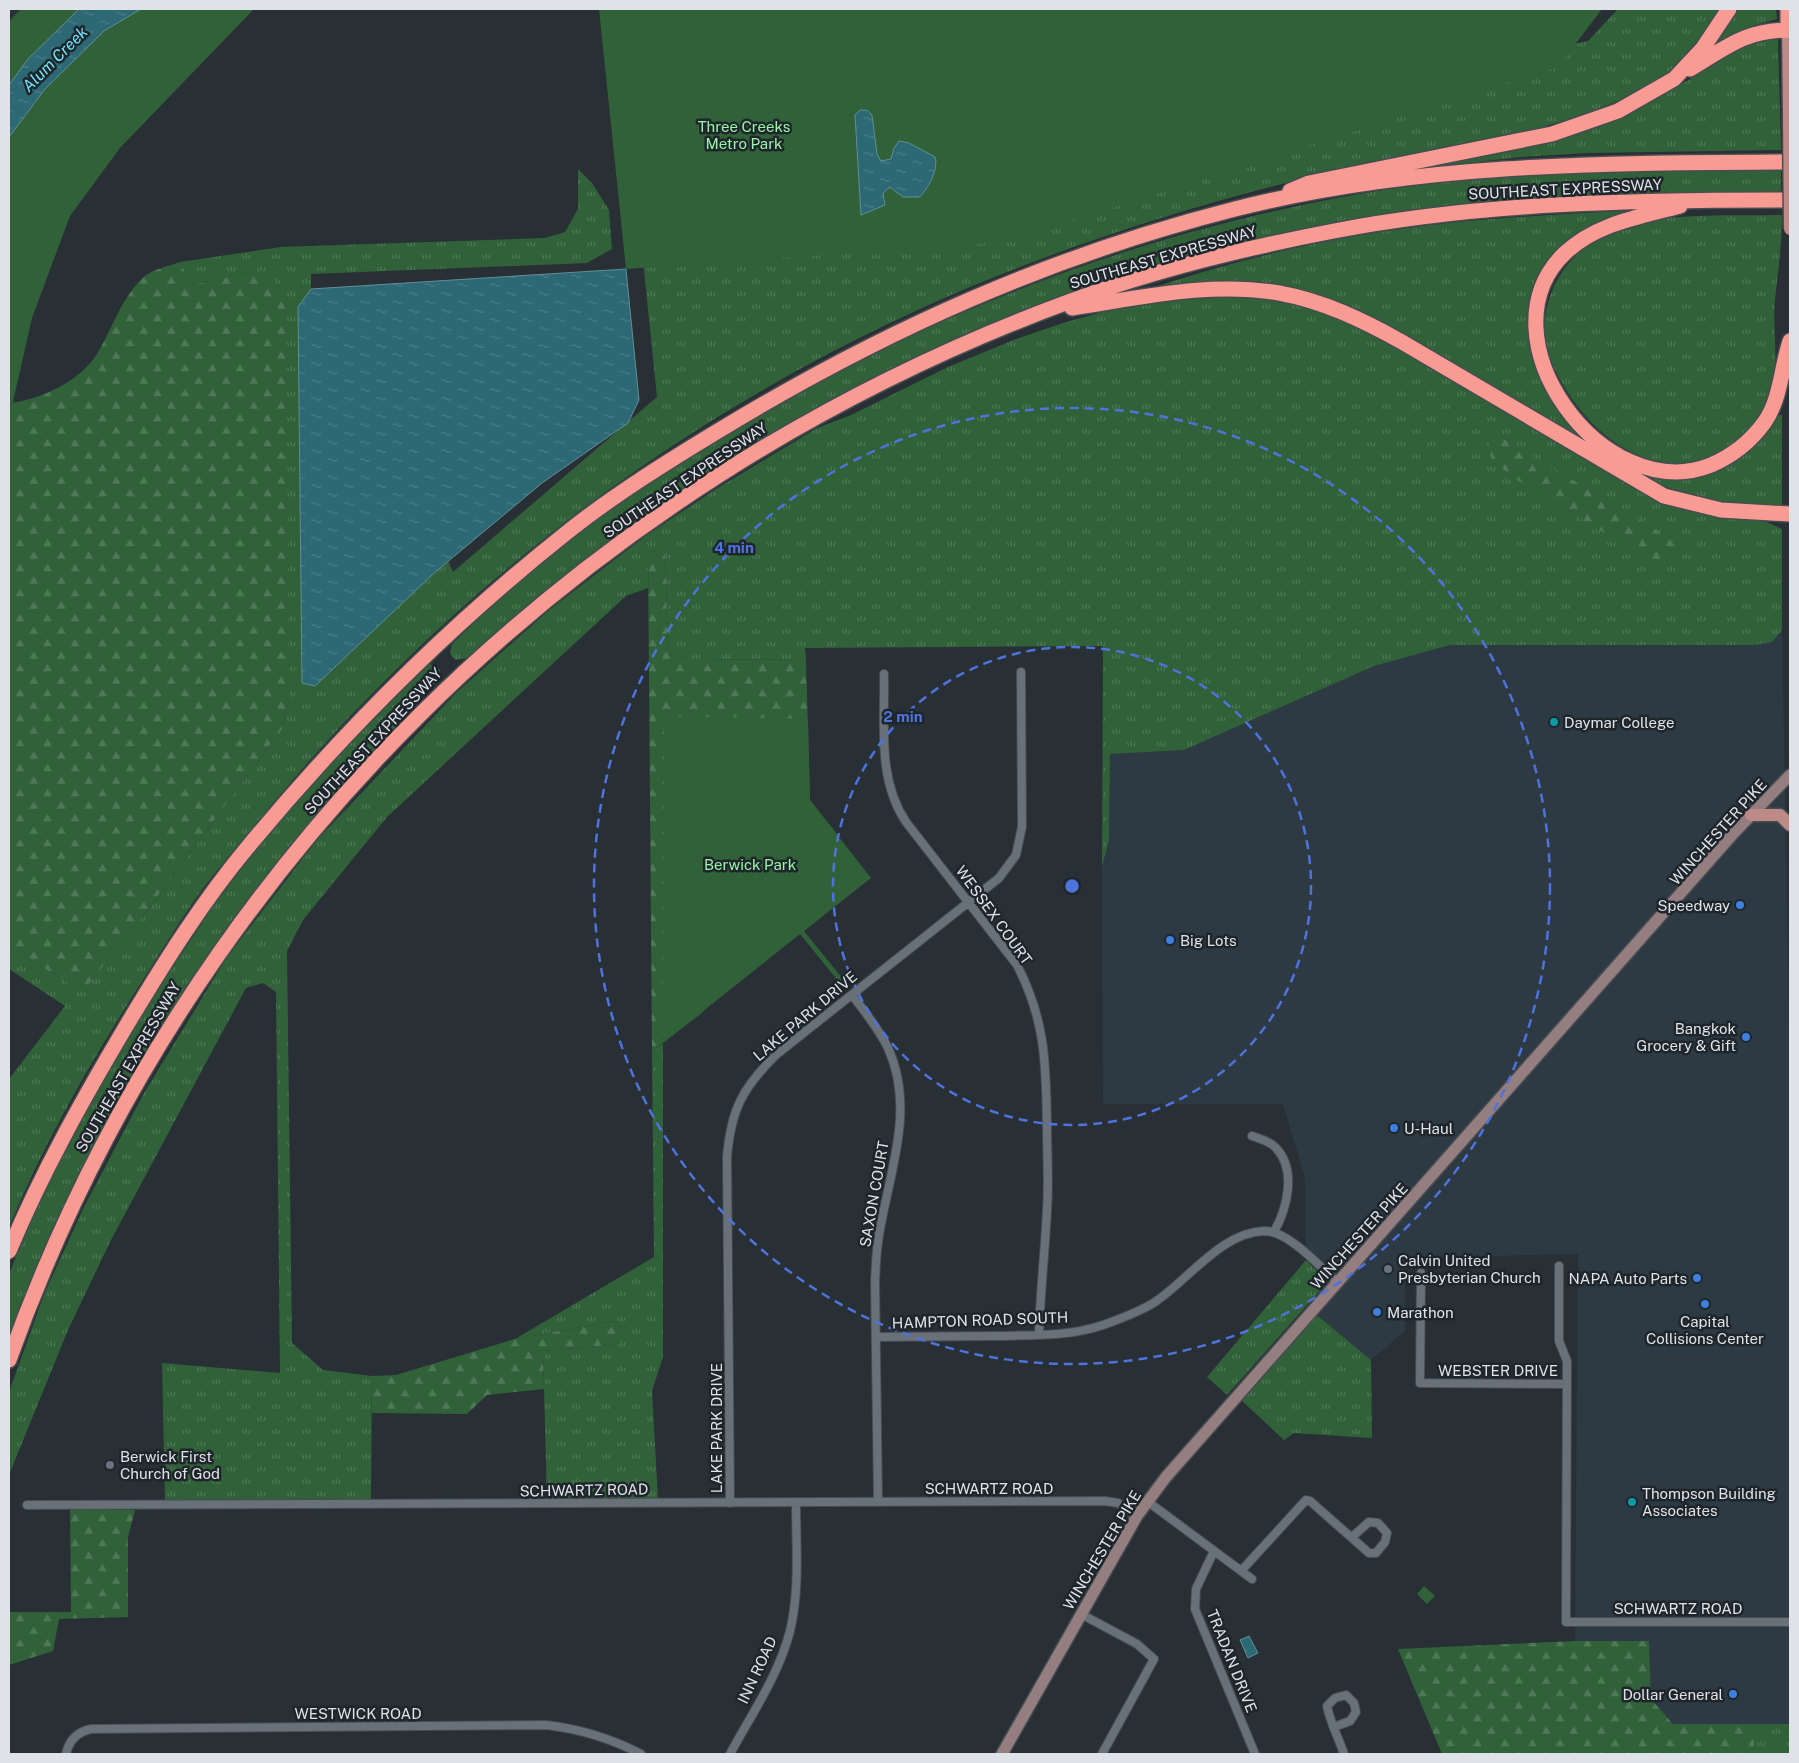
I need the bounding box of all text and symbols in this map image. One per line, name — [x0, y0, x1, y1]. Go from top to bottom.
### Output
water label: Alum Creek — [18, 22, 92, 96]
park label: Three Creeks Metro Park — [698, 118, 790, 152]
street label: SOUTHEAST EXPRESSWAY — [1468, 175, 1662, 203]
street label: SOUTHEAST EXPRESSWAY — [1068, 222, 1258, 292]
street label: SOUTHEAST EXPRESSWAY — [600, 419, 770, 541]
text: 4 min — [714, 539, 754, 556]
street label: SOUTHEAST EXPRESSWAY — [301, 664, 445, 818]
text: 2 min — [883, 708, 923, 725]
place label: Daymar College — [1564, 714, 1675, 731]
marker: Daymar College — [1548, 716, 1560, 728]
street label: WINCHESTER PIKE — [1666, 776, 1770, 888]
park label: Berwick Park — [704, 856, 796, 873]
street label: WESSEX COURT — [952, 862, 1036, 968]
centre of rings — [1063, 877, 1081, 895]
place label: Speedway — [1657, 897, 1730, 914]
marker: Speedway — [1734, 899, 1746, 911]
place label: Big Lots — [1180, 932, 1237, 949]
marker: Big Lots — [1164, 934, 1176, 946]
street label: LAKE PARK DRIVE — [750, 968, 860, 1064]
street label: SOUTHEAST EXPRESSWAY — [72, 979, 184, 1155]
place label: Bangkok Grocery & Gift — [1636, 1020, 1736, 1054]
marker: Bangkok Grocery & Gift — [1740, 1031, 1752, 1043]
place label: U-Haul — [1404, 1120, 1453, 1137]
marker: U-Haul — [1388, 1122, 1400, 1134]
street label: SAXON COURT — [856, 1140, 892, 1248]
street label: WINCHESTER PIKE — [1307, 1180, 1411, 1292]
place label: Calvin United Presbyterian Church — [1398, 1252, 1541, 1286]
marker: Calvin United Presbyterian Church — [1382, 1263, 1394, 1275]
place label: NAPA Auto Parts — [1568, 1270, 1687, 1287]
marker: NAPA Auto Parts — [1691, 1272, 1703, 1284]
marker: Capital Collisions Center — [1699, 1298, 1711, 1310]
place label: Marathon — [1387, 1304, 1454, 1321]
marker: Marathon — [1371, 1306, 1383, 1318]
street label: HAMPTON ROAD SOUTH — [892, 1308, 1068, 1332]
place label: Capital Collisions Center — [1646, 1313, 1764, 1347]
street label: WEBSTER DRIVE — [1438, 1362, 1558, 1379]
street label: LAKE PARK DRIVE — [708, 1363, 725, 1493]
place label: Berwick First Church of God — [120, 1448, 220, 1482]
marker: Berwick First Church of God — [104, 1459, 116, 1471]
street label: SCHWARTZ ROAD — [520, 1480, 648, 1500]
street label: SCHWARTZ ROAD — [925, 1480, 1053, 1497]
place label: Thompson Building Associates — [1642, 1485, 1776, 1519]
street label: WINCHESTER PIKE — [1060, 1487, 1144, 1613]
marker: Thompson Building Associates — [1626, 1496, 1638, 1508]
street label: SCHWARTZ ROAD — [1614, 1600, 1742, 1617]
street label: TRADAN DRIVE — [1204, 1607, 1260, 1715]
street label: INN ROAD — [734, 1634, 780, 1706]
place label: Dollar General — [1622, 1686, 1723, 1703]
marker: Dollar General — [1727, 1688, 1739, 1700]
street label: WESTWICK ROAD — [294, 1705, 422, 1722]

